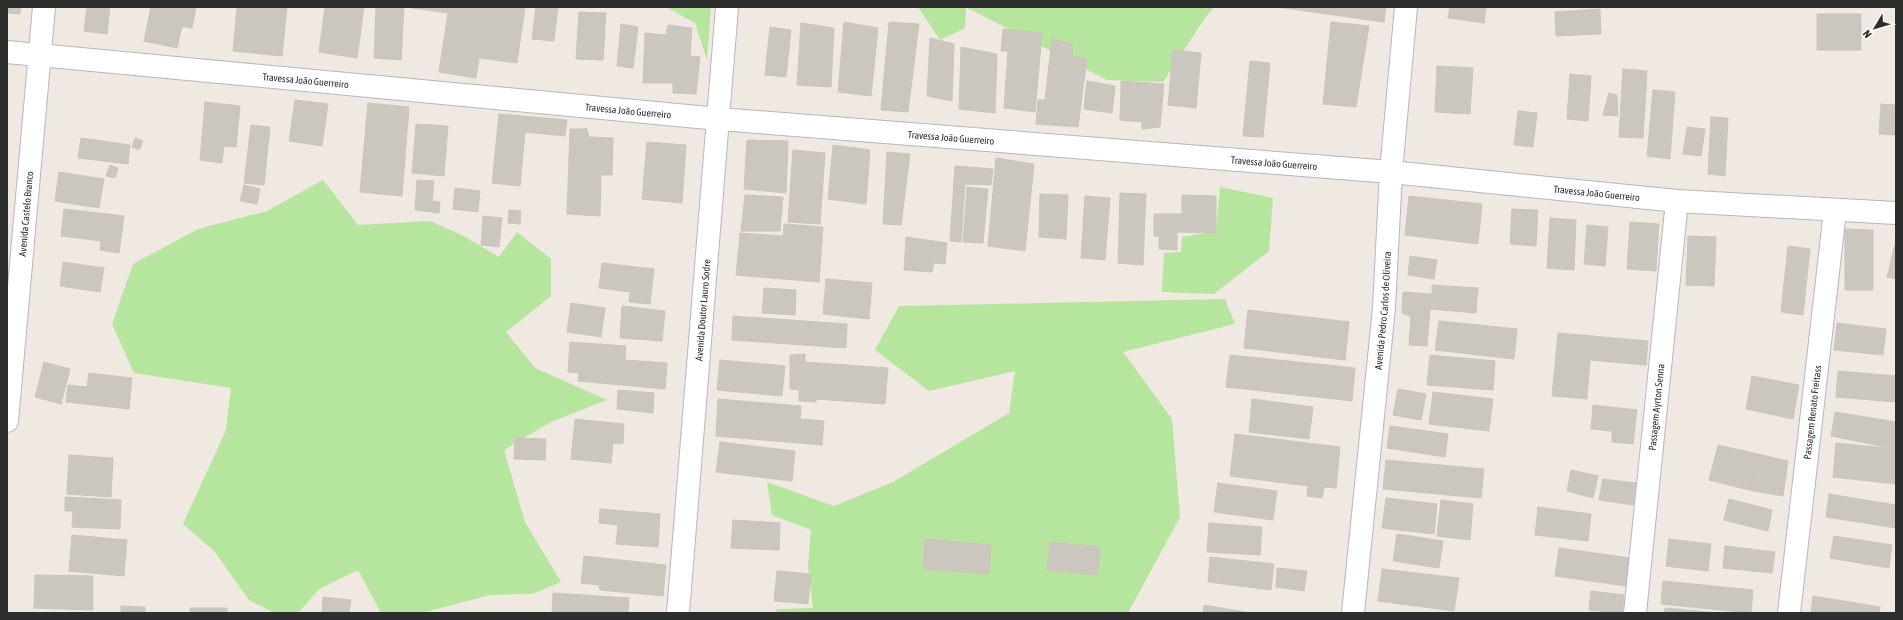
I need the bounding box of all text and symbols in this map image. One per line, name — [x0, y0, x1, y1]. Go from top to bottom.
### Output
north arrow — [1855, 8, 1895, 48]
text: N — [1860, 28, 1874, 40]
street label: Travessa João Guerreiro — [262, 71, 350, 90]
street label: Travessa João Guerreiro — [585, 101, 672, 121]
street label: Travessa João Guerreiro — [907, 129, 995, 147]
street label: Travessa João Guerreiro — [1230, 154, 1318, 172]
street label: Avenida Castelo Branco — [17, 170, 35, 257]
street label: Travessa João Guerreiro — [1553, 184, 1641, 203]
street label: Avenida Pedro Carlos de Oliveira — [1373, 251, 1393, 370]
street label: Avenida Doutor Lauro Sodre — [693, 258, 713, 361]
street label: Passagem Ayrton Senna — [1647, 363, 1666, 451]
street label: Passagem Renato Freitass — [1802, 364, 1823, 460]

